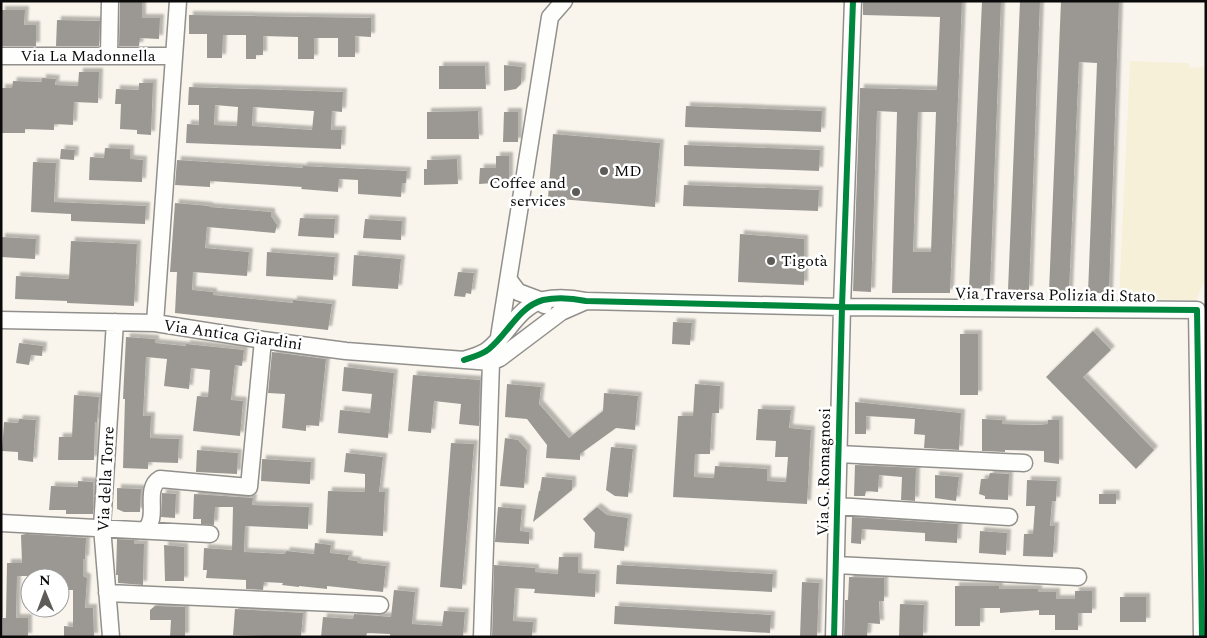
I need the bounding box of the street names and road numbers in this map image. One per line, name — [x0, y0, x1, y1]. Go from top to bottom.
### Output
street label: Via La Madonnella — [21, 44, 156, 68]
street label: Via Traversa Polizia di Stato — [954, 281, 1156, 309]
street label: Via Antica Giardini — [162, 313, 304, 357]
street label: Via G. Romagnosi — [811, 408, 837, 536]
street label: Via della Torre — [91, 426, 121, 532]

